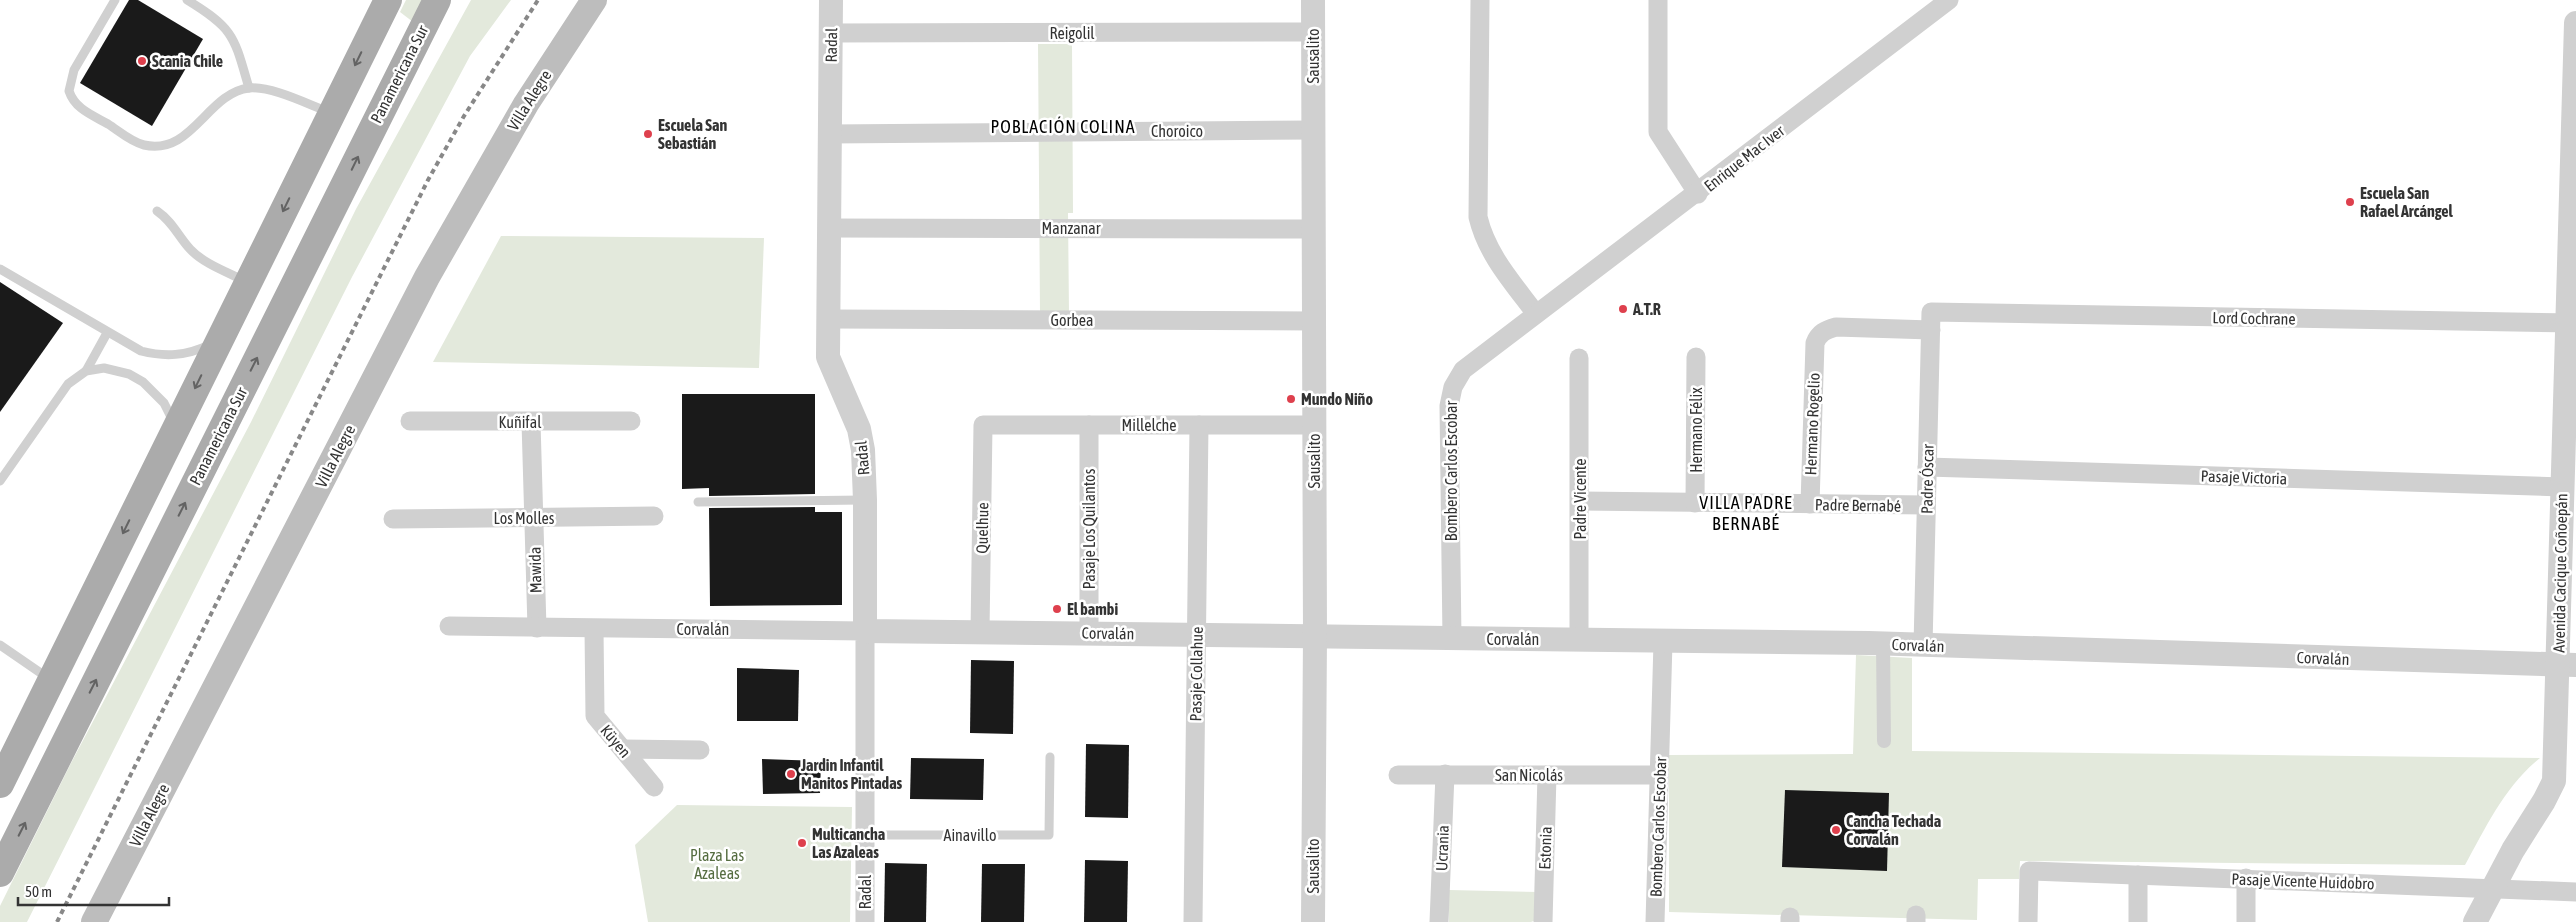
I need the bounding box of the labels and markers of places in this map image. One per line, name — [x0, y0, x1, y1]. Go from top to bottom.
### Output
place label: Scania Chile — [152, 52, 223, 70]
marker: Scania Chile — [136, 55, 148, 67]
place label: Escuela San Sebastián — [658, 116, 727, 152]
marker: Escuela San Sebastián — [642, 128, 654, 140]
place label: Escuela San Rafael Arcángel — [2360, 184, 2453, 220]
marker: Escuela San Rafael Arcángel — [2344, 196, 2356, 208]
place label: A.T.R — [1632, 300, 1661, 318]
marker: A.T.R — [1617, 303, 1629, 315]
place label: Mundo Niño — [1301, 390, 1373, 408]
marker: Mundo Niño — [1285, 393, 1297, 405]
place label: El bambi — [1067, 600, 1118, 618]
marker: El bambi — [1051, 603, 1063, 615]
place label: Jardin Infantil Manitos Pintadas — [800, 756, 903, 792]
marker: Jardin Infantil Manitos Pintadas — [785, 768, 797, 780]
place label: Cancha Techada Corvalán — [1846, 812, 1941, 848]
marker: Cancha Techada Corvalán — [1830, 824, 1842, 836]
place label: Multicancha Las Azaleas — [812, 825, 885, 861]
marker: Multicancha Las Azaleas — [796, 837, 808, 849]

